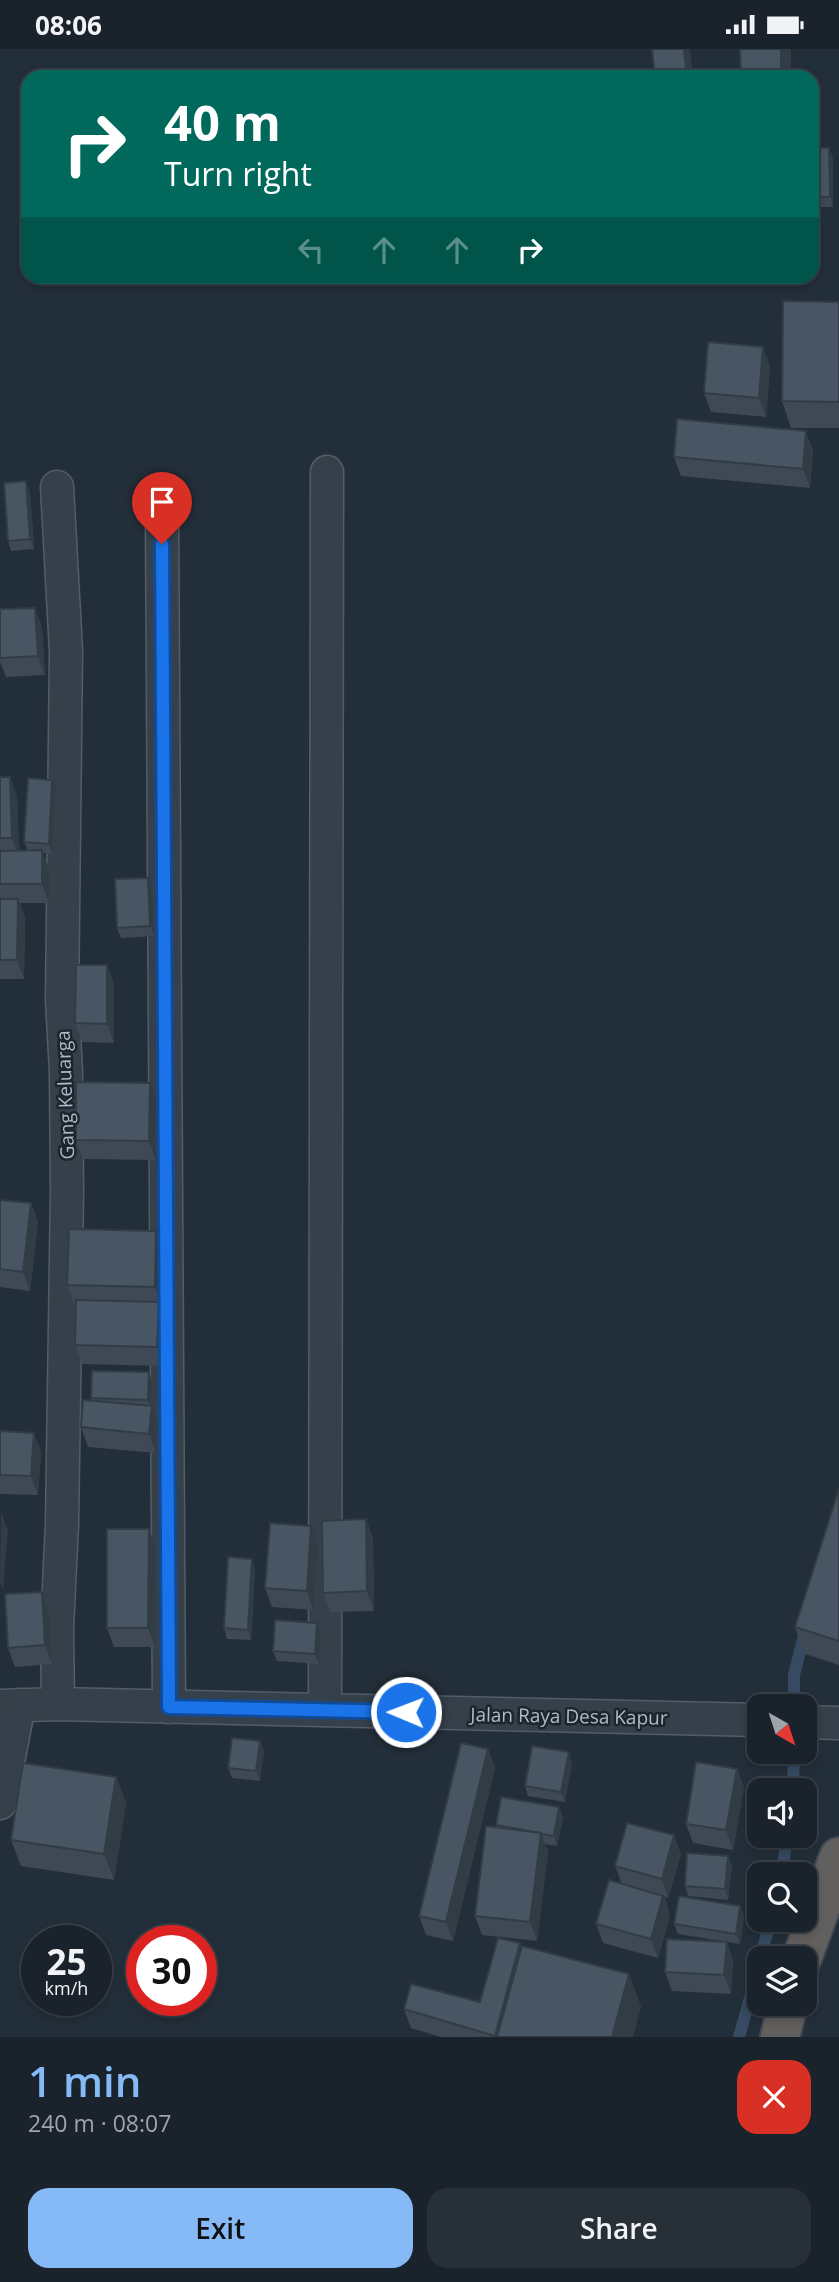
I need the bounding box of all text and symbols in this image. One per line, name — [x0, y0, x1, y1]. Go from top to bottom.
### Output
text: 08:06 — [35, 7, 102, 43]
text: 40 m — [164, 89, 281, 155]
icon: right — [49, 98, 140, 189]
text: Turn right — [164, 152, 312, 195]
icon: left — [292, 231, 330, 269]
icon: ahead — [365, 231, 403, 269]
icon: ahead — [438, 231, 476, 269]
icon: right — [511, 231, 549, 269]
pin — [132, 472, 192, 544]
icon: arrive — [143, 483, 181, 521]
street label: Gang Keluarga — [50, 1030, 80, 1160]
position arrow — [369, 1675, 443, 1749]
north arrow — [747, 1694, 817, 1764]
map controls — [747, 1694, 817, 2016]
street label: Jalan Raya Desa Kapur — [468, 1701, 668, 1731]
button: sound — [747, 1778, 817, 1848]
button: search — [747, 1862, 817, 1932]
speed limit sign: 30 — [126, 1925, 217, 2016]
text: 25 — [46, 1938, 87, 1985]
button: layers — [747, 1946, 817, 2016]
text: km/h — [45, 1976, 88, 2000]
text: 1 min — [28, 2052, 141, 2109]
button: close — [737, 2060, 811, 2134]
text: 240 m · 08:07 — [28, 2107, 171, 2139]
button: Exit — [28, 2188, 413, 2268]
button: Share — [427, 2188, 811, 2268]

